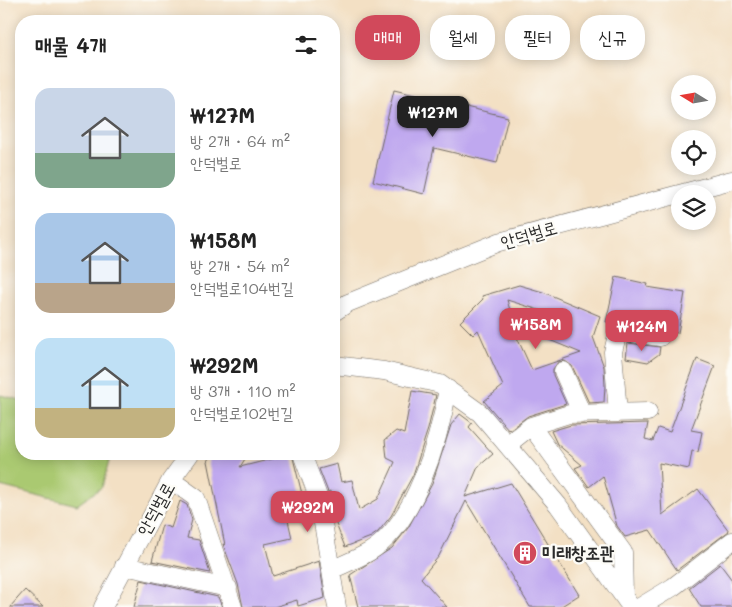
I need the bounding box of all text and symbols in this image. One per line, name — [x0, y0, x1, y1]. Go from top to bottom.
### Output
chip: 매매 — [355, 15, 420, 60]
chip: 월세 — [430, 15, 495, 60]
chip: 필터 — [505, 15, 570, 60]
chip: 신규 — [580, 15, 645, 60]
text: 매물 4개 — [35, 31, 107, 58]
icon: filters — [292, 31, 320, 59]
north arrow — [671, 75, 716, 120]
map controls — [671, 75, 716, 230]
pin: ₩127M — [398, 96, 468, 138]
text: ₩127M — [190, 101, 255, 128]
text: ₩127M — [408, 101, 458, 122]
icon: home — [75, 108, 135, 168]
text: 방 2개 · 64 m² — [190, 130, 290, 151]
button: locate — [671, 130, 716, 175]
text: 안덕벌로 — [190, 152, 242, 173]
button: layers — [671, 185, 716, 230]
street label: 안덕벌로 — [498, 215, 560, 254]
text: ₩158M — [190, 226, 257, 253]
icon: home — [75, 233, 135, 293]
text: 방 2개 · 54 m² — [190, 255, 290, 276]
text: 안덕벌로104번길 — [190, 277, 294, 298]
pin: ₩158M — [501, 308, 571, 350]
pin: ₩124M — [607, 310, 677, 352]
text: ₩158M — [510, 313, 562, 334]
text: ₩124M — [616, 315, 668, 336]
text: ₩292M — [190, 351, 259, 378]
icon: home — [75, 358, 135, 418]
text: 방 3개 · 110 m² — [190, 380, 296, 401]
text: 안덕벌로102번길 — [190, 402, 293, 423]
street label: 안덕벌로 — [131, 477, 180, 540]
pin: ₩292M — [273, 490, 343, 533]
text: ₩292M — [282, 496, 334, 517]
building icon: 미래창조관 — [512, 540, 538, 566]
place label: 미래창조관 — [542, 540, 615, 564]

